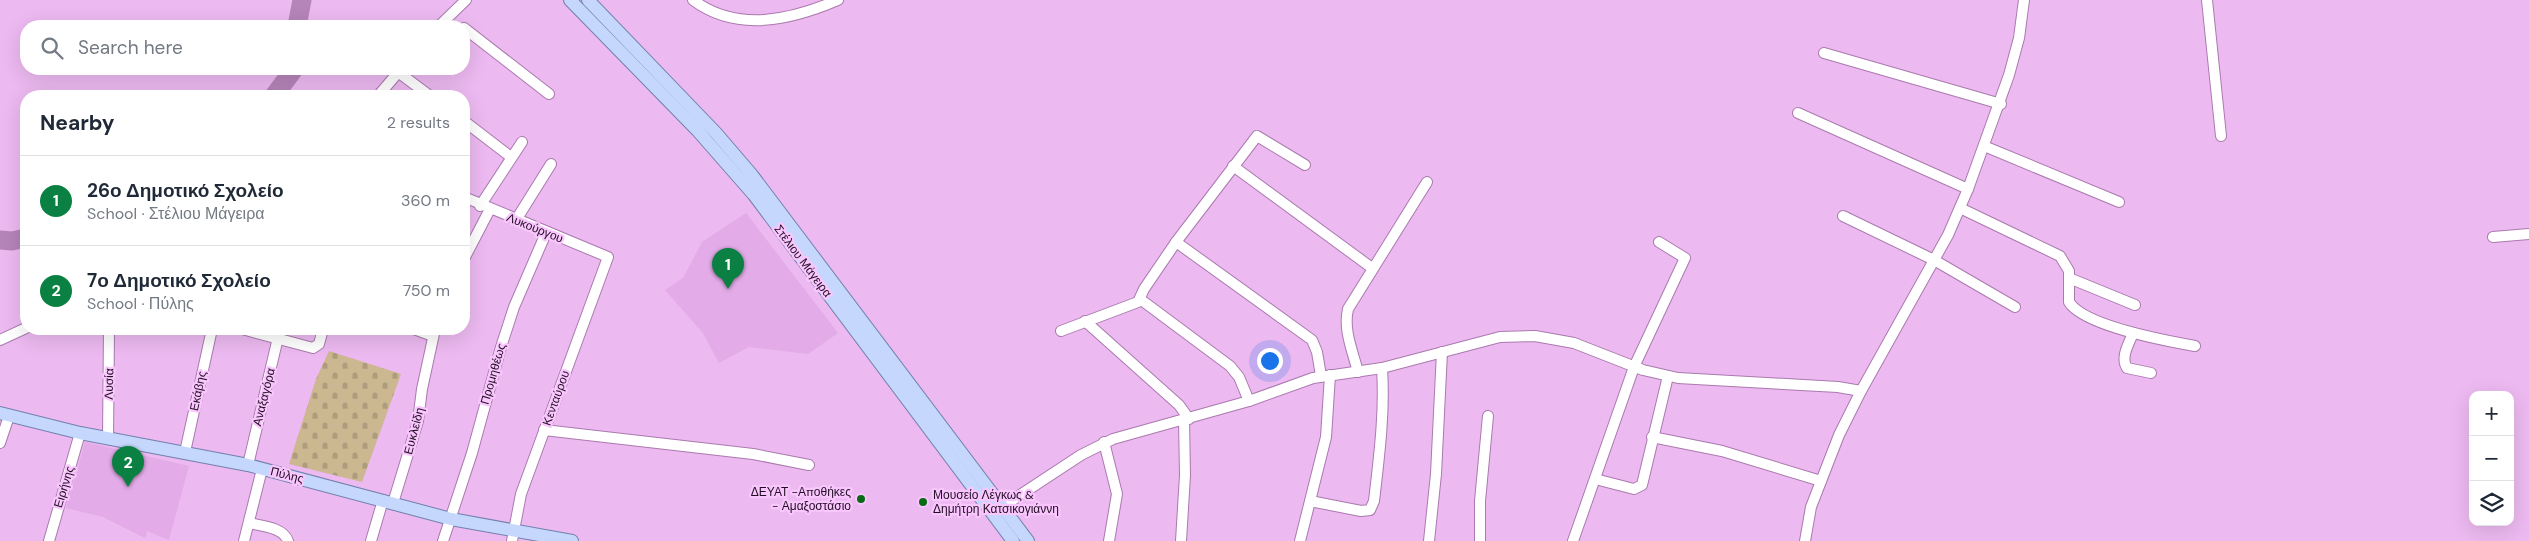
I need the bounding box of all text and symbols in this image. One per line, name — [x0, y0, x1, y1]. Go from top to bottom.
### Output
search box — [20, 20, 470, 75]
icon: search — [38, 34, 66, 62]
text: Search here — [78, 35, 183, 60]
text: Nearby — [40, 109, 114, 137]
text: 2 results — [387, 112, 450, 133]
text: 26ο Δημοτικό Σχολείο — [87, 178, 284, 203]
text: 1 — [53, 190, 59, 211]
text: 360 m — [401, 190, 450, 211]
text: School · Στέλιου Μάγειρα — [87, 203, 265, 224]
street label: Λυκούργου — [504, 209, 566, 247]
street label: Στέλιου Μάγειρα — [771, 222, 836, 300]
pin: 1 — [712, 248, 744, 289]
text: 7ο Δημοτικό Σχολείο — [87, 268, 271, 293]
text: 2 — [51, 280, 61, 301]
text: 750 m — [403, 280, 450, 301]
text: School · Πύλης — [87, 293, 194, 314]
street label: Προμηθέως — [477, 341, 509, 406]
your location — [1257, 348, 1283, 374]
street label: Αναξαγόρα — [249, 366, 279, 428]
street label: Λυσία — [101, 368, 117, 400]
street label: Κενταύρου — [539, 368, 573, 428]
street label: Εκάβης — [186, 369, 210, 412]
map controls — [2469, 391, 2514, 526]
button: + — [2469, 391, 2514, 436]
street label: Ευκλείδη — [400, 406, 428, 456]
button: − — [2469, 436, 2514, 481]
pin: 2 — [112, 446, 144, 487]
street label: Πύλης — [269, 463, 305, 487]
street label: Ειρήνης — [50, 464, 78, 510]
button: layers — [2469, 481, 2514, 526]
place label: ΔΕΥΑΤ -Αποθήκες - Αμαξοστάσιο — [751, 484, 851, 514]
place label: Μουσείο Λέγκως & Δημήτρη Κατσικογιάννη — [933, 487, 1059, 517]
marker: ΔΕΥΑΤ -Αποθήκες - Αμαξοστάσιο — [855, 493, 867, 505]
marker: Μουσείο Λέγκως & Δημήτρη Κατσικογιάννη — [917, 496, 929, 508]

